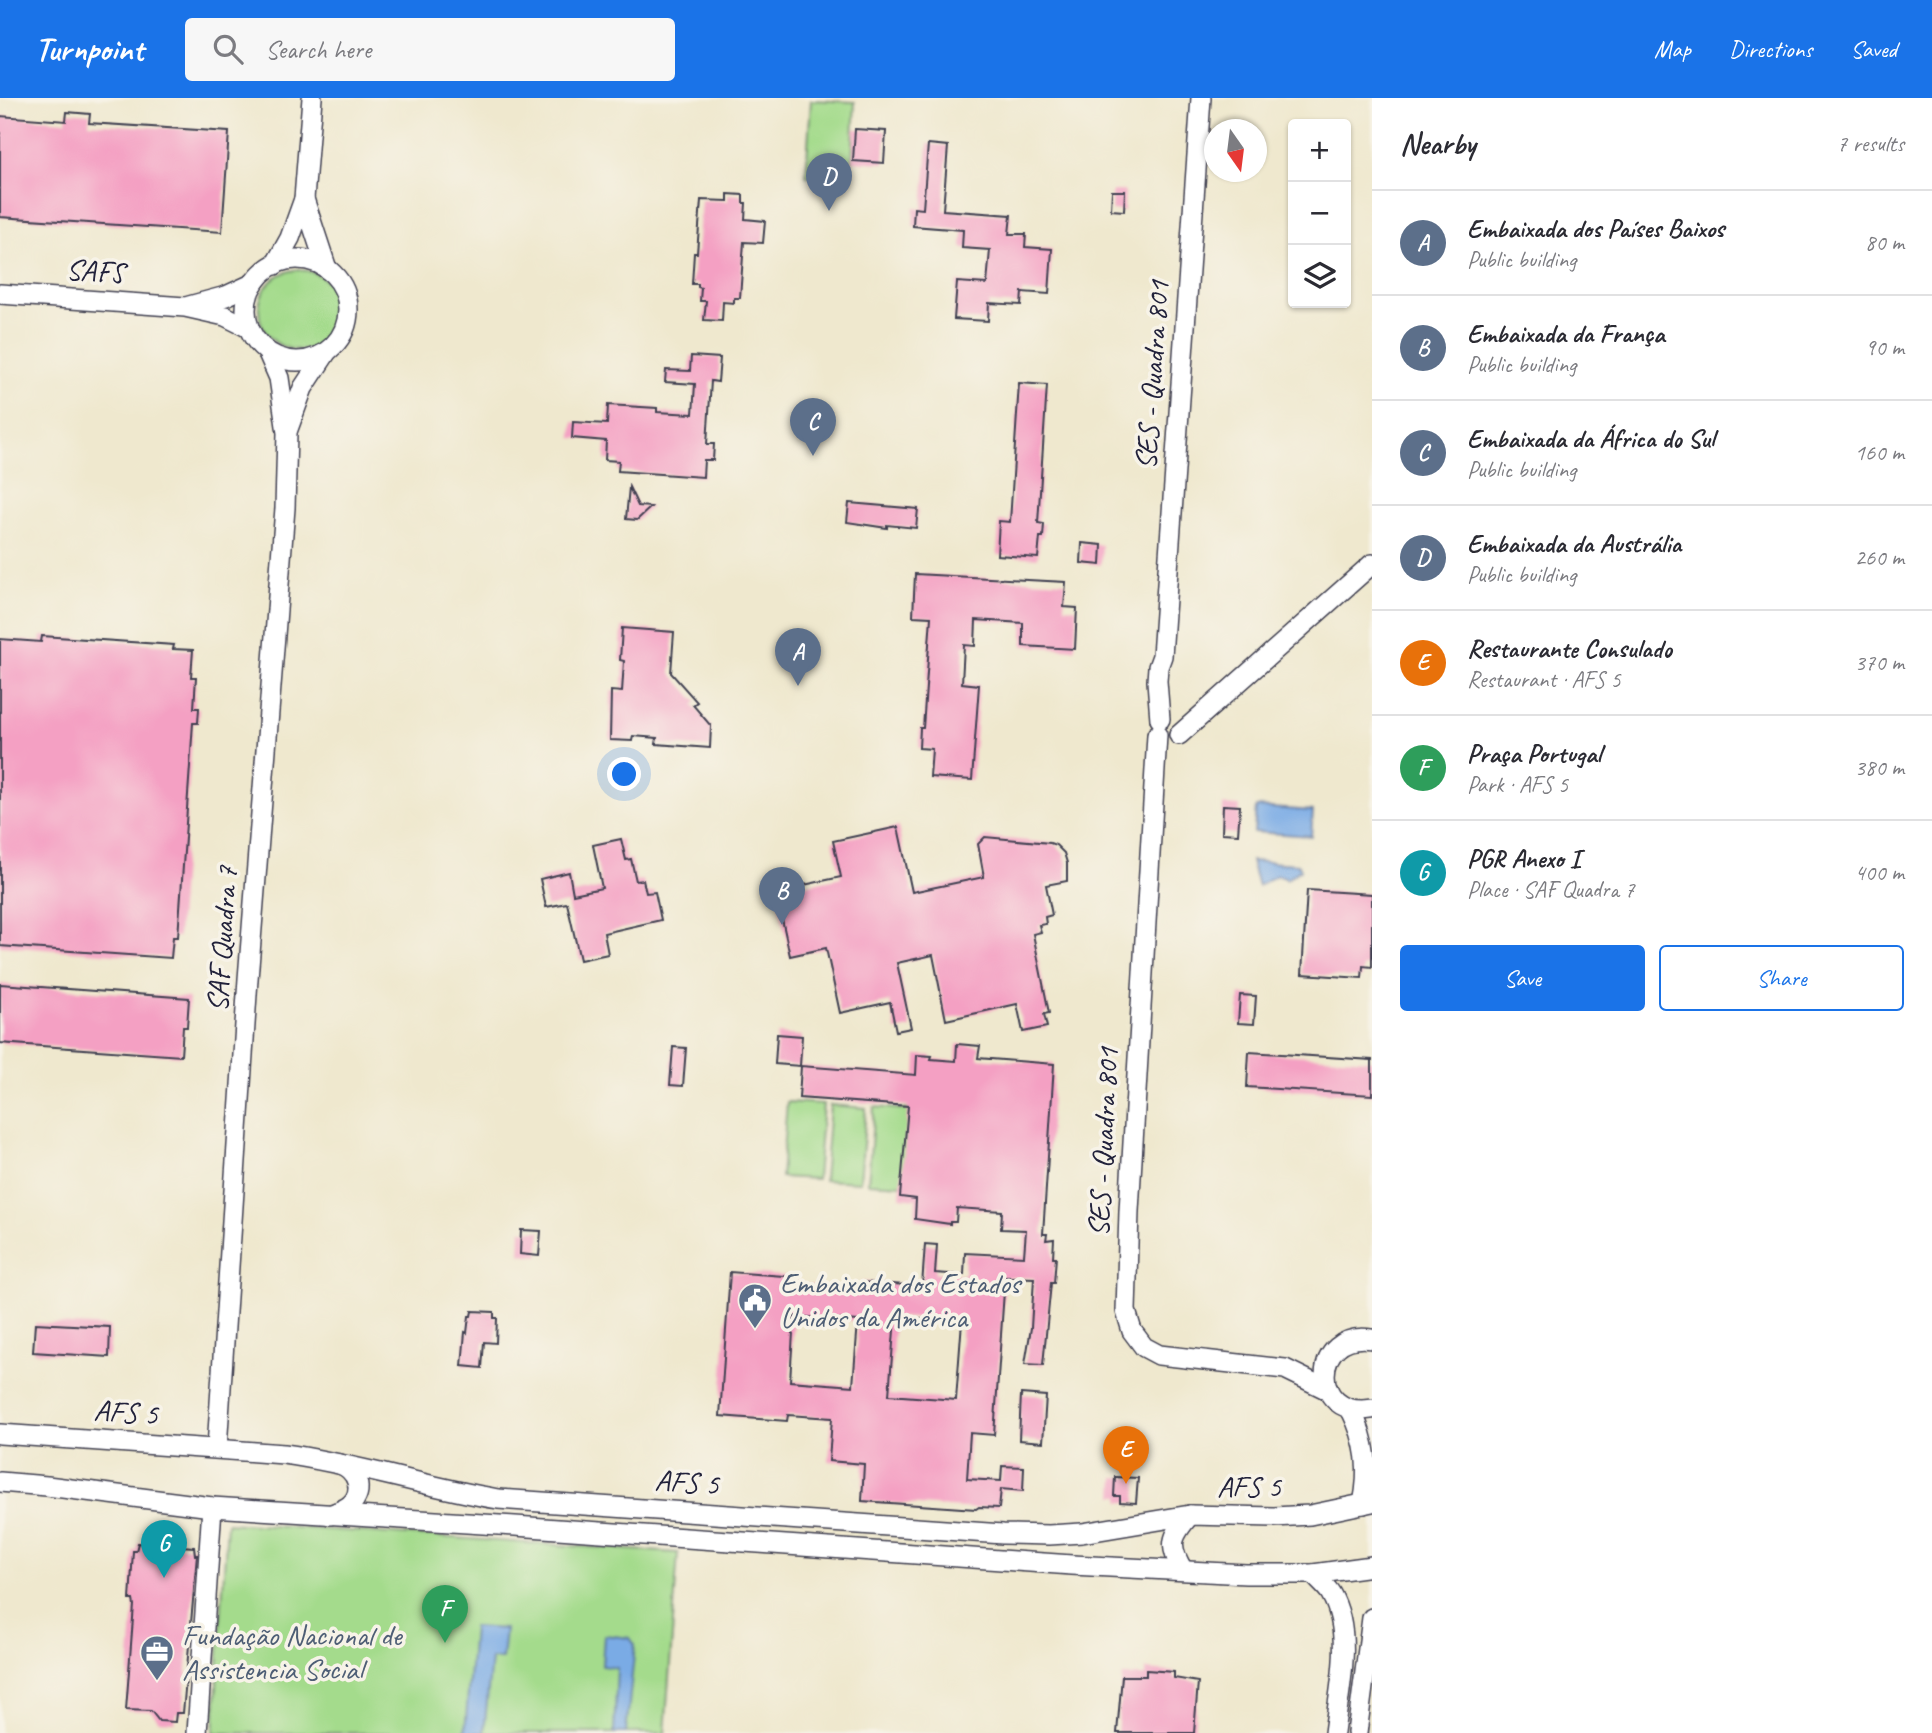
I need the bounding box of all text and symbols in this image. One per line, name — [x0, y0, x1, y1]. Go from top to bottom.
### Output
search box — [185, 18, 675, 81]
text: Turnpoint — [35, 28, 143, 70]
icon: search — [209, 30, 247, 68]
text: Search here — [265, 33, 371, 66]
text: Map — [1654, 34, 1691, 64]
text: Directions — [1729, 34, 1812, 64]
text: Saved — [1850, 34, 1897, 64]
north arrow — [1204, 119, 1267, 182]
map controls — [1288, 119, 1351, 308]
button: + — [1288, 119, 1351, 182]
text: Nearby — [1400, 125, 1476, 163]
text: 7 results — [1837, 129, 1904, 158]
pin: D — [806, 153, 852, 211]
button: − — [1288, 182, 1351, 245]
text: Embaixada dos Países Baixos — [1467, 212, 1724, 245]
text: A — [1417, 228, 1429, 257]
text: 80 m — [1865, 228, 1904, 257]
button: layers — [1288, 245, 1351, 308]
text: Public building — [1467, 245, 1576, 274]
street label: SAFS — [65, 250, 130, 292]
street label: SES - Quadra 801 — [1126, 278, 1178, 471]
text: Embaixada da França — [1467, 317, 1665, 350]
text: B — [1417, 333, 1429, 362]
text: 90 m — [1865, 333, 1904, 362]
text: Public building — [1467, 350, 1576, 379]
pin: C — [790, 398, 836, 456]
text: Embaixada da África do Sul — [1467, 422, 1714, 455]
text: C — [1418, 438, 1428, 467]
text: 160 m — [1855, 438, 1904, 467]
text: Public building — [1467, 455, 1576, 484]
text: Embaixada da Austrália — [1467, 527, 1681, 560]
text: D — [1416, 543, 1430, 572]
text: 260 m — [1855, 543, 1904, 572]
text: Public building — [1467, 560, 1576, 589]
pin: A — [775, 628, 821, 686]
text: Restaurante Consulado — [1467, 632, 1672, 665]
text: E — [1417, 648, 1429, 677]
text: 370 m — [1855, 648, 1904, 677]
text: Restaurant · AFS 5 — [1467, 665, 1621, 694]
text: Praça Portugal — [1467, 737, 1601, 770]
text: F — [1418, 753, 1428, 782]
text: 380 m — [1855, 753, 1904, 782]
your location — [607, 757, 641, 791]
text: Park · AFS 5 — [1467, 770, 1568, 799]
text: PGR Anexo I — [1467, 842, 1581, 875]
text: G — [1417, 858, 1429, 887]
text: 400 m — [1855, 858, 1904, 887]
street label: SAF Quadra 7 — [198, 863, 246, 1013]
pin: B — [759, 867, 805, 925]
text: Place · SAF Quadra 7 — [1467, 875, 1635, 904]
button: Save — [1400, 945, 1645, 1011]
button: Share — [1659, 945, 1904, 1011]
street label: SES - Quadra 801 — [1079, 1045, 1127, 1238]
place label: Embaixada dos Estados Unidos da América — [780, 1264, 1023, 1336]
public building icon: Embaixada dos Estados Unidos da América — [736, 1281, 774, 1330]
street label: AFS 5 — [93, 1391, 161, 1433]
pin: E — [1103, 1426, 1149, 1484]
street label: AFS 5 — [654, 1461, 722, 1503]
street label: AFS 5 — [1217, 1467, 1283, 1505]
pin: G — [141, 1520, 187, 1578]
pin: F — [422, 1585, 468, 1643]
place label: Fundação Nacional de Assistencia Social — [182, 1616, 404, 1688]
office icon: Fundação Nacional de Assistencia Social — [138, 1633, 176, 1682]

